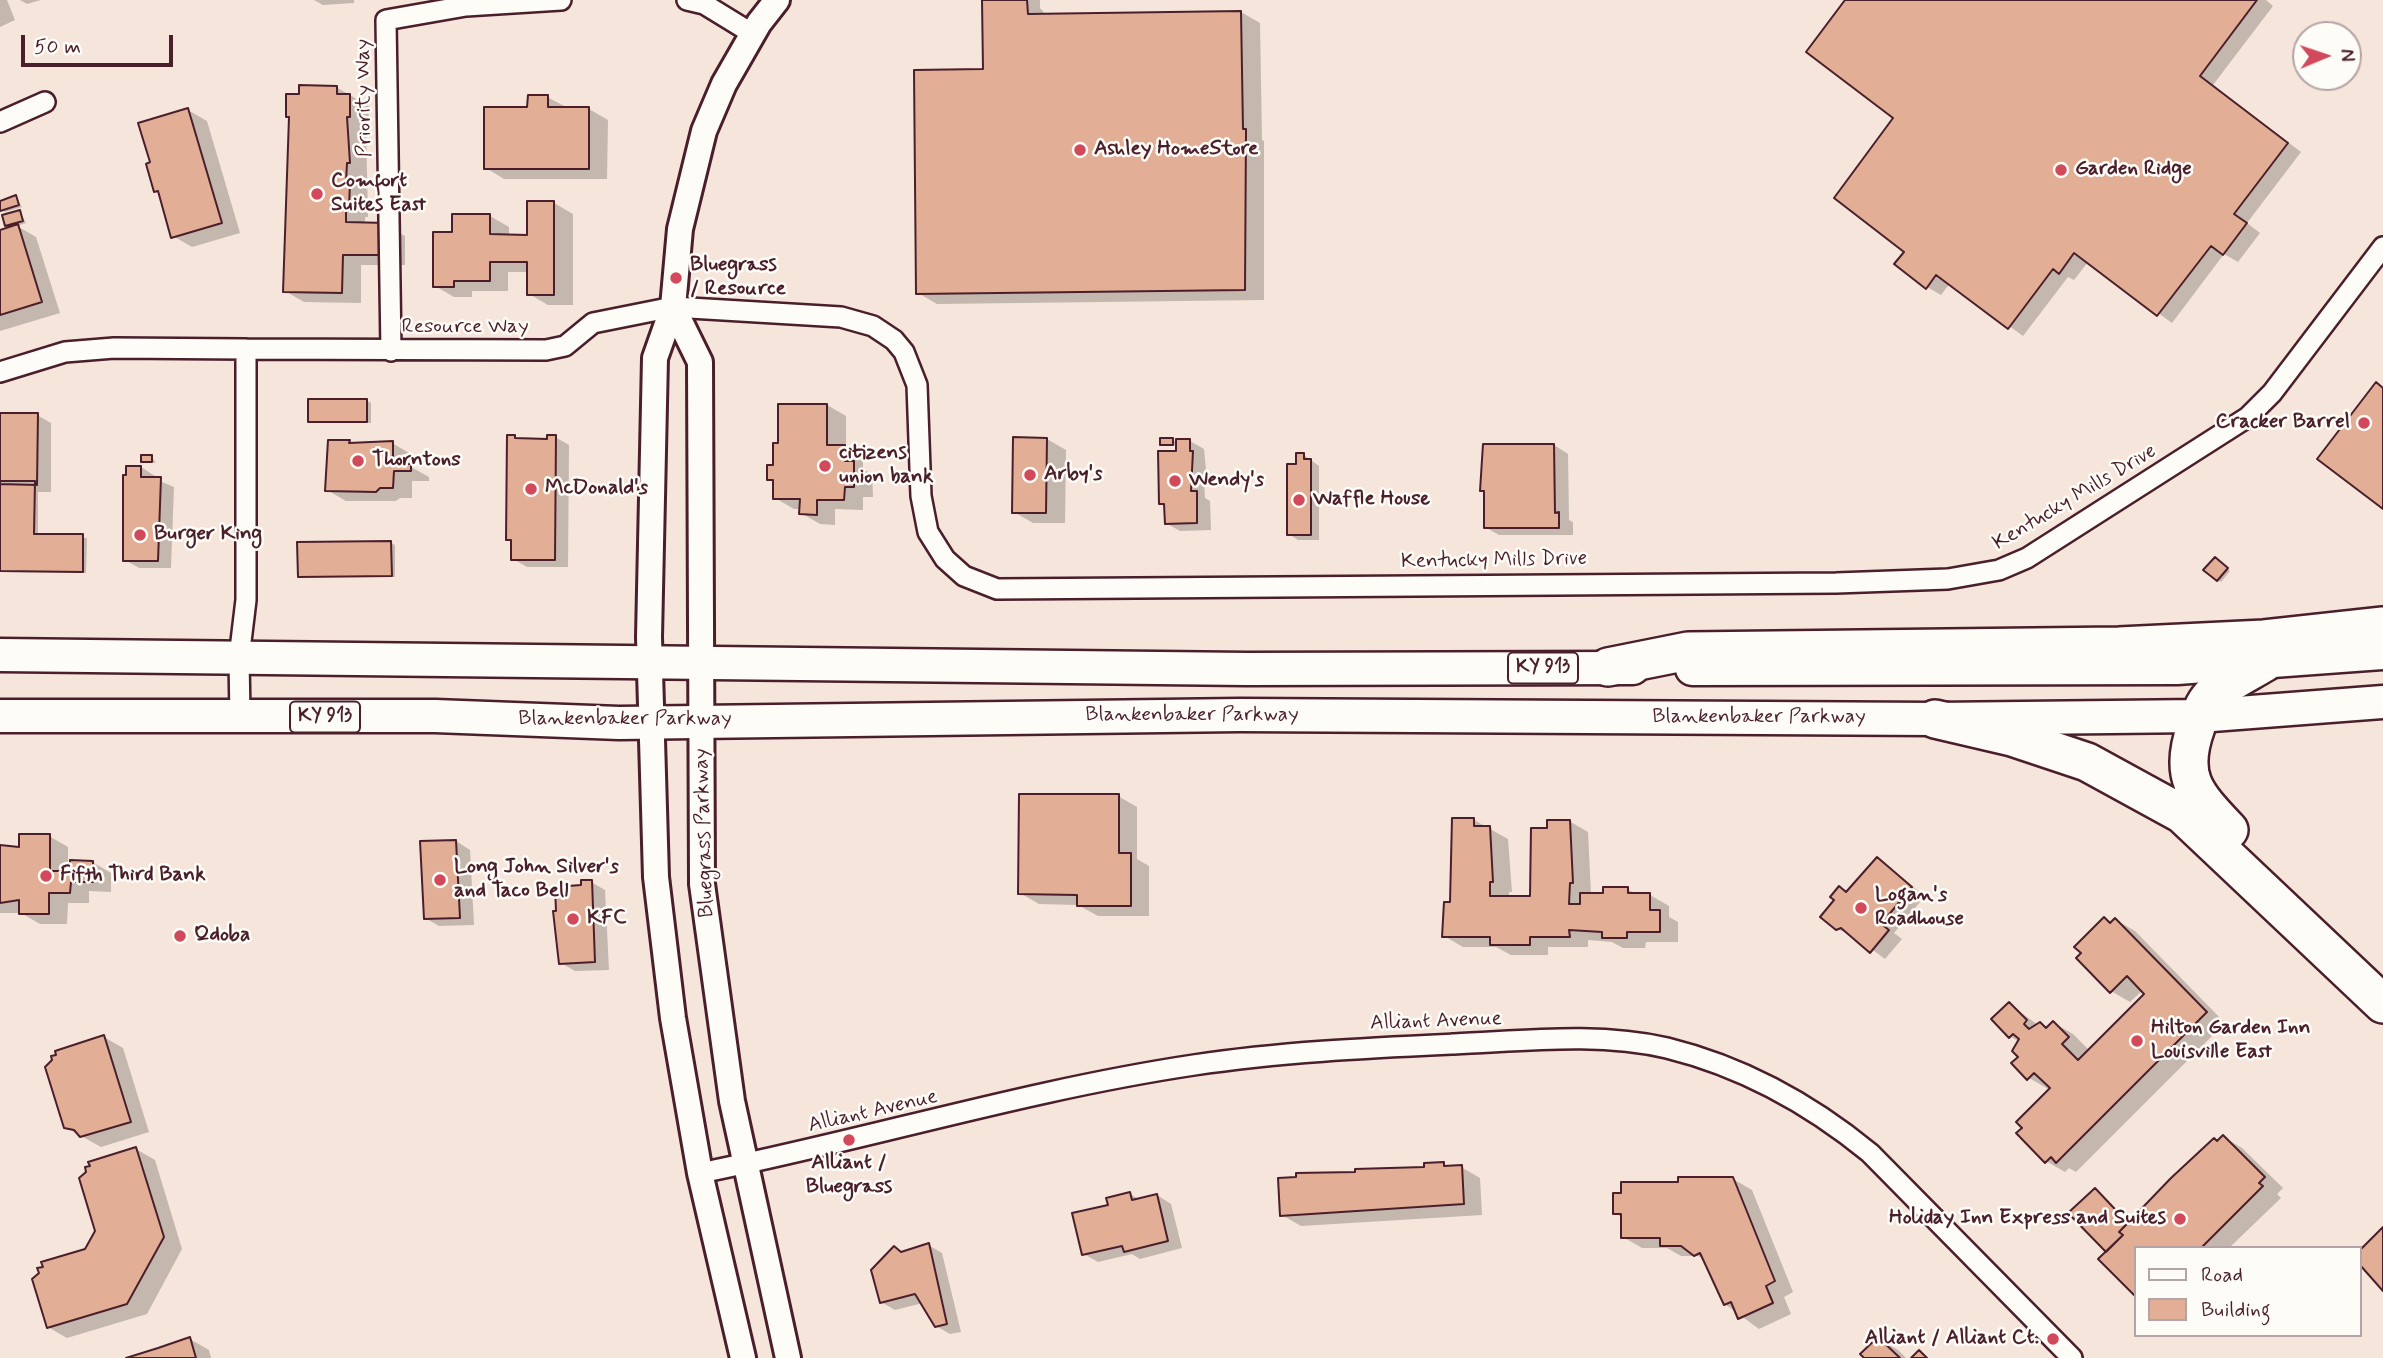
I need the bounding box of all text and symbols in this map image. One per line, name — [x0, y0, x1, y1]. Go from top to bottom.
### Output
scale bar — [24, 21, 177, 65]
north arrow — [2292, 21, 2362, 91]
text: 50 m — [34, 33, 81, 61]
street label: Priority Way — [351, 39, 379, 157]
text: N — [2334, 49, 2359, 62]
place label: Ashley HomeStore — [1094, 137, 1258, 163]
marker: Ashley HomeStore — [1072, 142, 1088, 158]
place label: Garden Ridge — [2075, 157, 2192, 183]
marker: Garden Ridge — [2053, 162, 2069, 178]
place label: Comfort Suites East — [331, 169, 426, 219]
marker: Comfort Suites East — [309, 186, 325, 202]
place label: Bluegrass / Resource — [690, 253, 786, 303]
marker: Bluegrass / Resource — [668, 270, 684, 286]
street label: Resource Way — [401, 315, 529, 341]
place label: Cracker Barrel — [2216, 410, 2350, 436]
marker: Cracker Barrel — [2356, 415, 2372, 431]
street label: Kentucky Mills Drive — [1989, 439, 2161, 557]
place label: citizens union bank — [839, 441, 933, 491]
place label: Thorntons — [372, 448, 461, 474]
marker: Thorntons — [350, 453, 366, 469]
marker: citizens union bank — [817, 458, 833, 474]
place label: Arby's — [1044, 462, 1103, 488]
marker: Arby's — [1022, 467, 1038, 483]
place label: Wendy's — [1189, 468, 1264, 494]
marker: Wendy's — [1167, 473, 1183, 489]
place label: McDonald's — [545, 476, 648, 502]
marker: McDonald's — [523, 481, 539, 497]
place label: Waffle House — [1313, 487, 1430, 513]
marker: Waffle House — [1291, 492, 1307, 508]
place label: Burger King — [154, 522, 262, 548]
marker: Burger King — [132, 527, 148, 543]
street label: Kentucky Mills Drive — [1401, 547, 1587, 575]
road number: KY 913 — [1508, 652, 1578, 684]
road number: KY 913 — [290, 702, 360, 732]
street label: Blankenbaker Parkway — [1085, 703, 1299, 729]
street label: Blankenbaker Parkway — [1652, 705, 1866, 731]
street label: Blankenbaker Parkway — [518, 707, 732, 733]
street label: Bluegrass Parkway — [689, 748, 721, 918]
place label: Long John Silver's and Taco Bell — [454, 855, 619, 905]
place label: Fifth Third Bank — [60, 863, 206, 889]
marker: Fifth Third Bank — [38, 868, 54, 884]
marker: Long John Silver's and Taco Bell — [432, 872, 448, 888]
place label: Logan's Roadhouse — [1875, 883, 1964, 933]
marker: Logan's Roadhouse — [1853, 900, 1869, 916]
place label: KFC — [587, 906, 627, 932]
marker: KFC — [565, 911, 581, 927]
place label: Qdoba — [194, 923, 250, 949]
marker: Qdoba — [172, 928, 188, 944]
street label: Alliant Avenue — [1370, 1007, 1502, 1037]
place label: Hilton Garden Inn Louisville East — [2151, 1016, 2310, 1066]
marker: Hilton Garden Inn Louisville East — [2129, 1033, 2145, 1049]
street label: Alliant Avenue — [806, 1085, 940, 1139]
marker: Alliant / Bluegrass — [841, 1132, 857, 1148]
place label: Alliant / Bluegrass — [806, 1151, 892, 1201]
place label: Holiday Inn Express and Suites — [1889, 1206, 2166, 1232]
marker: Holiday Inn Express and Suites — [2172, 1211, 2188, 1227]
legend — [2134, 1246, 2362, 1337]
text: Road — [2201, 1261, 2243, 1289]
text: Building — [2201, 1296, 2271, 1324]
place label: Alliant / Alliant Ct. — [1865, 1326, 2039, 1352]
marker: Alliant / Alliant Ct. — [2045, 1331, 2061, 1347]

